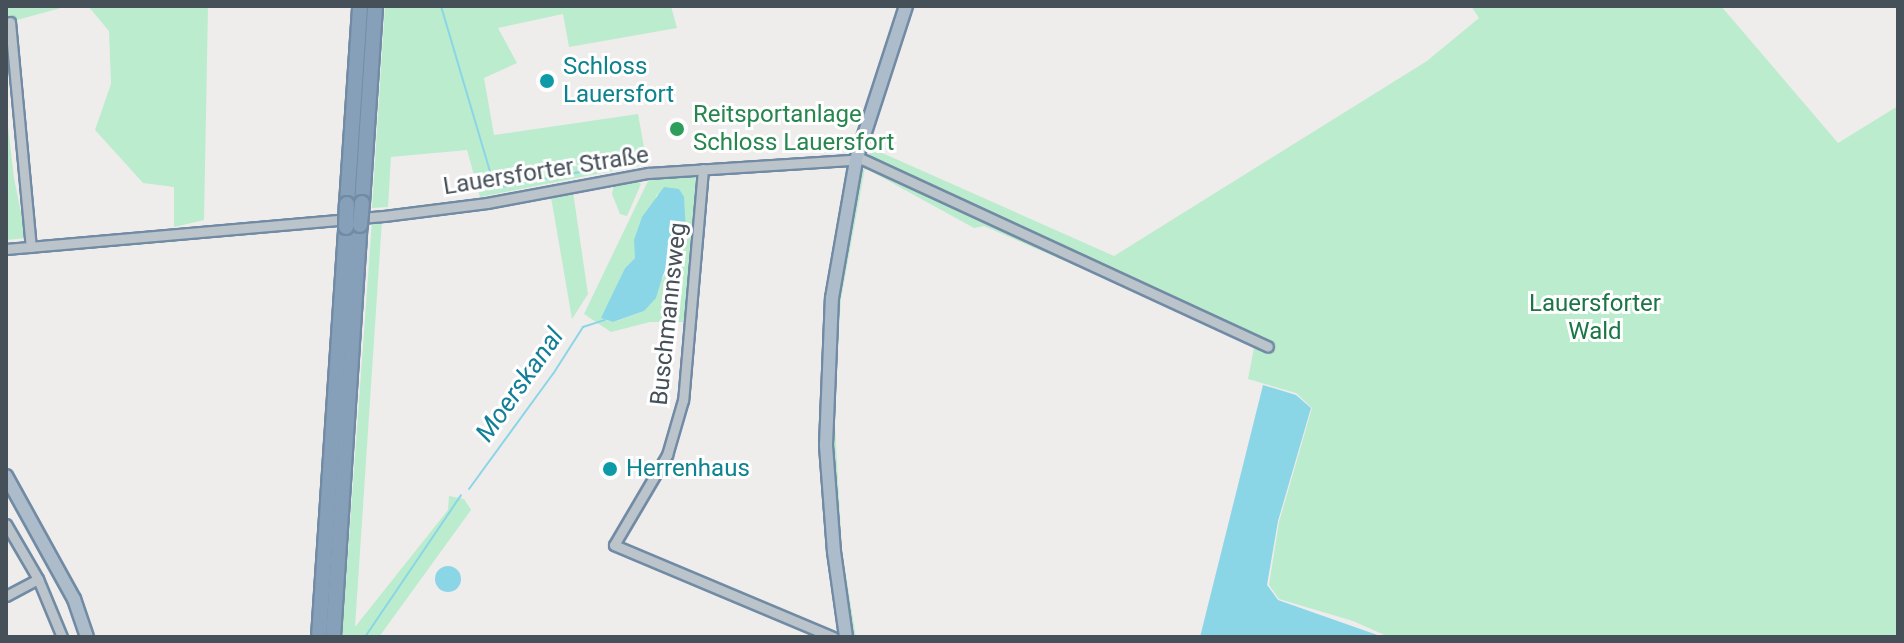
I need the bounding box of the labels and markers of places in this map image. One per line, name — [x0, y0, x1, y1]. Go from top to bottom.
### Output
place label: Schloss Lauersfort — [563, 53, 674, 109]
marker: Schloss Lauersfort — [538, 72, 556, 90]
place label: Reitsportanlage Schloss Lauersfort — [693, 101, 894, 157]
marker: Reitsportanlage Schloss Lauersfort — [668, 120, 686, 138]
place label: Herrenhaus — [626, 455, 750, 483]
marker: Herrenhaus — [601, 460, 619, 478]

